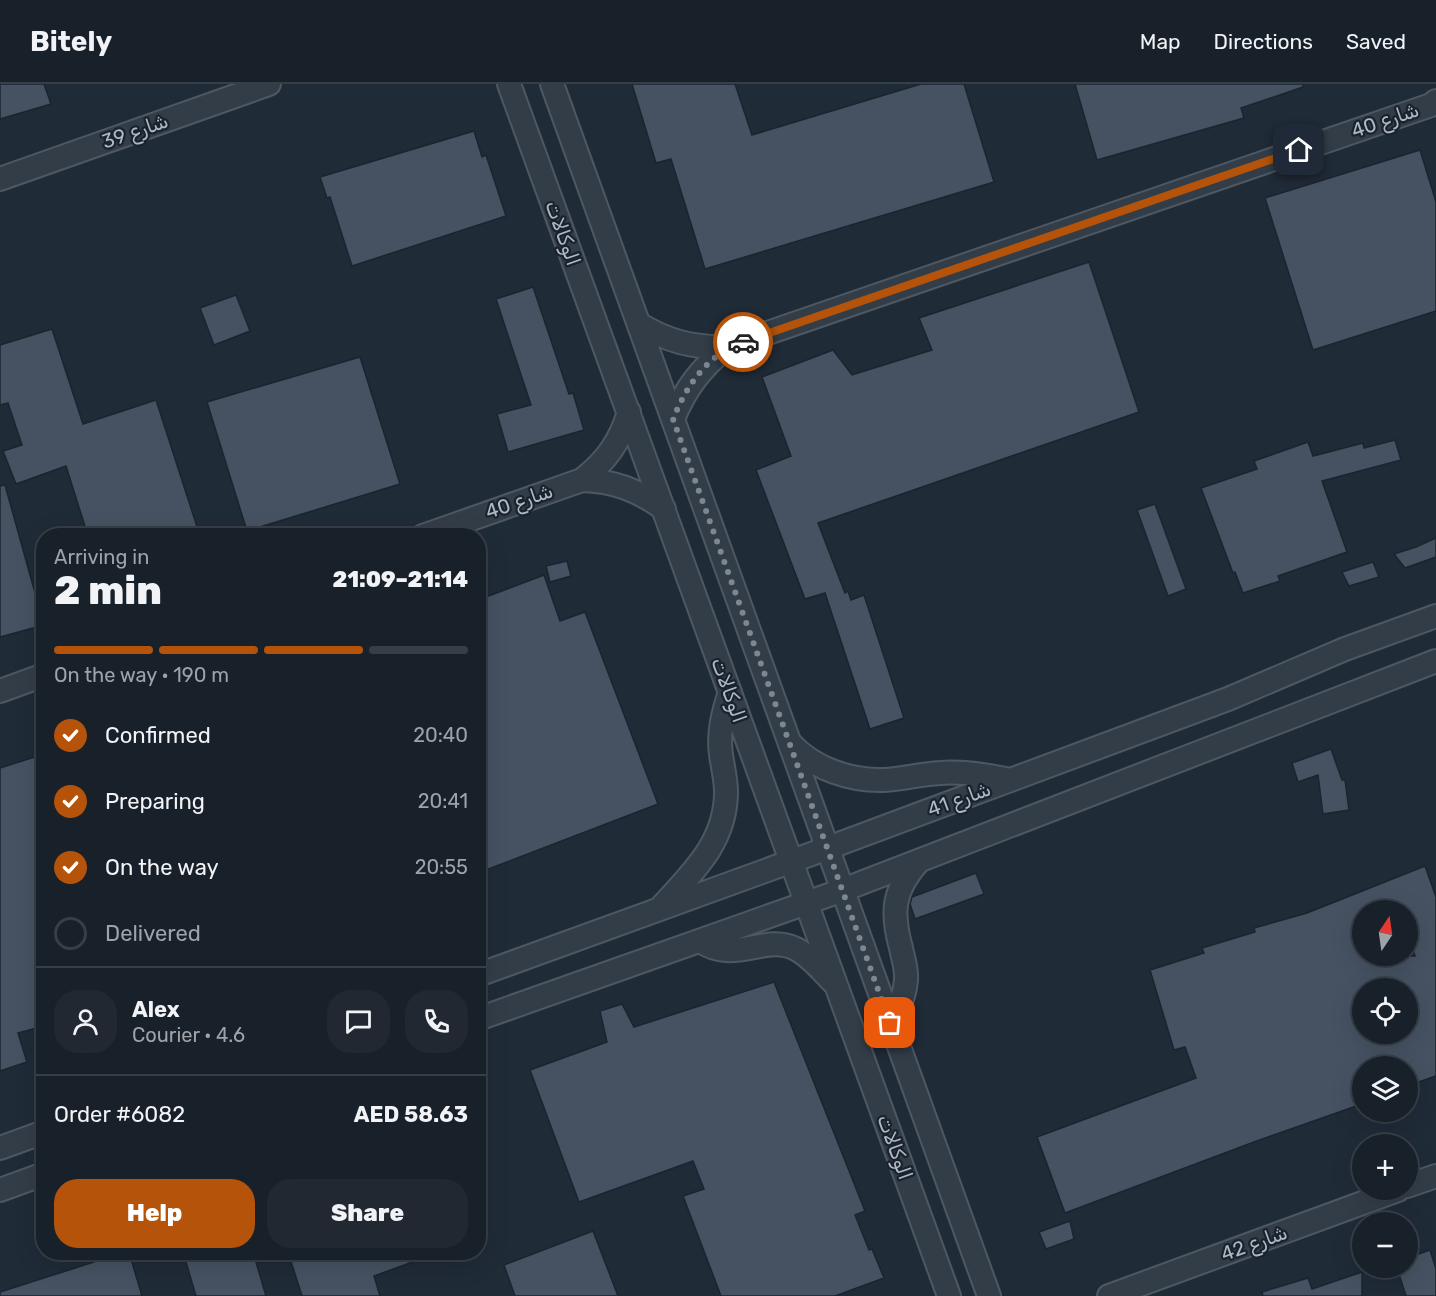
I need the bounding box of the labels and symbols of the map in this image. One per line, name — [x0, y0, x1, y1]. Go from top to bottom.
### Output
street label: شارع 40 — [1348, 97, 1423, 145]
street label: شارع 39 — [99, 108, 172, 155]
pin — [1273, 124, 1324, 175]
street label: الوكالات — [540, 197, 586, 269]
courier — [713, 312, 773, 372]
street label: شارع 40 — [482, 478, 557, 526]
street label: الوكالات — [706, 654, 752, 726]
street label: شارع 41 — [924, 776, 995, 823]
north arrow — [1352, 900, 1418, 966]
pin — [864, 997, 915, 1048]
street label: الوكالات — [872, 1111, 918, 1183]
street label: شارع 42 — [1218, 1220, 1291, 1268]

